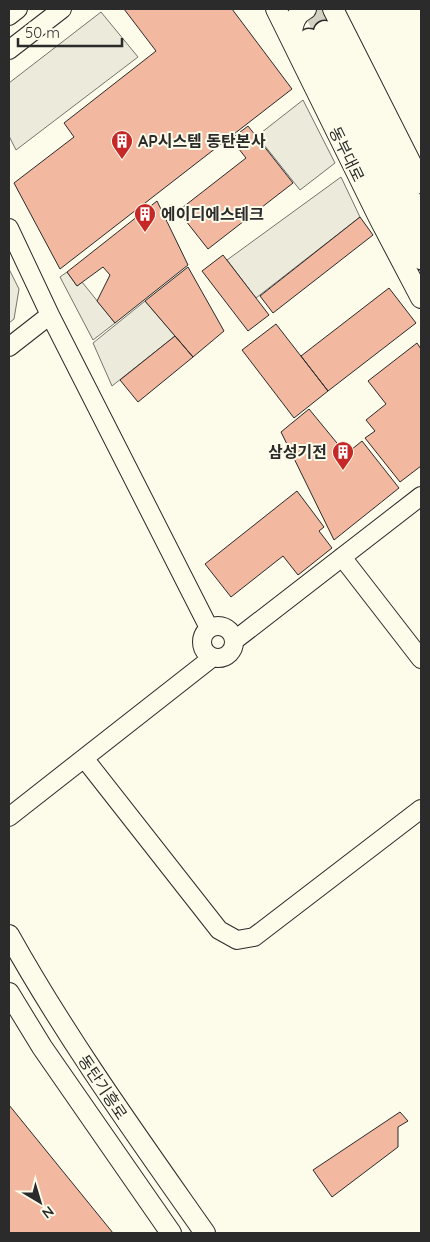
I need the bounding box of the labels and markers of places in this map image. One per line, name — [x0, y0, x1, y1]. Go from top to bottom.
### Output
building icon: AP시스템 동탄본사 — [110, 129, 134, 160]
place label: AP시스템 동탄본사 — [138, 131, 266, 151]
building icon: 에이디에스테크 — [133, 202, 157, 233]
place label: 에이디에스테크 — [161, 204, 264, 224]
building icon: 삼성기전 — [331, 440, 355, 471]
place label: 삼성기전 — [268, 442, 327, 462]

